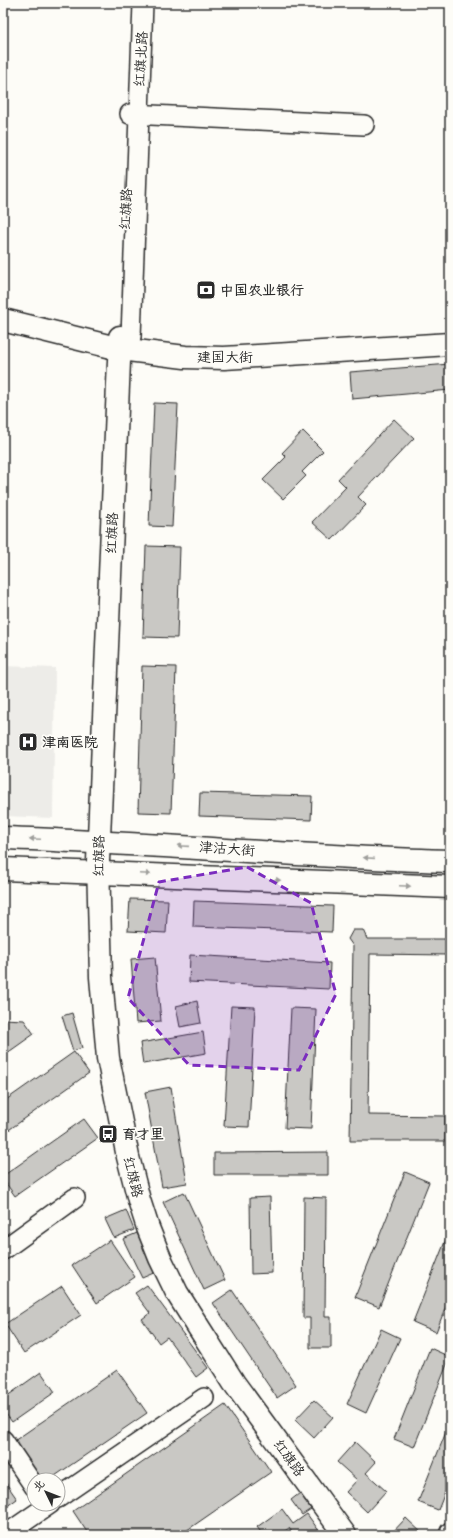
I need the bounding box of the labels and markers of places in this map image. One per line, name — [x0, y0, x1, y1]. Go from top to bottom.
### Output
bank icon: 中国农业银行 — [195, 279, 217, 301]
place label: 中国农业银行 — [220, 282, 304, 299]
hospital icon: 津南医院 — [17, 731, 39, 753]
place label: 津南医院 — [42, 734, 98, 751]
bus stop icon: 育才里 — [97, 1123, 119, 1145]
place label: 育才里 — [122, 1126, 164, 1143]

